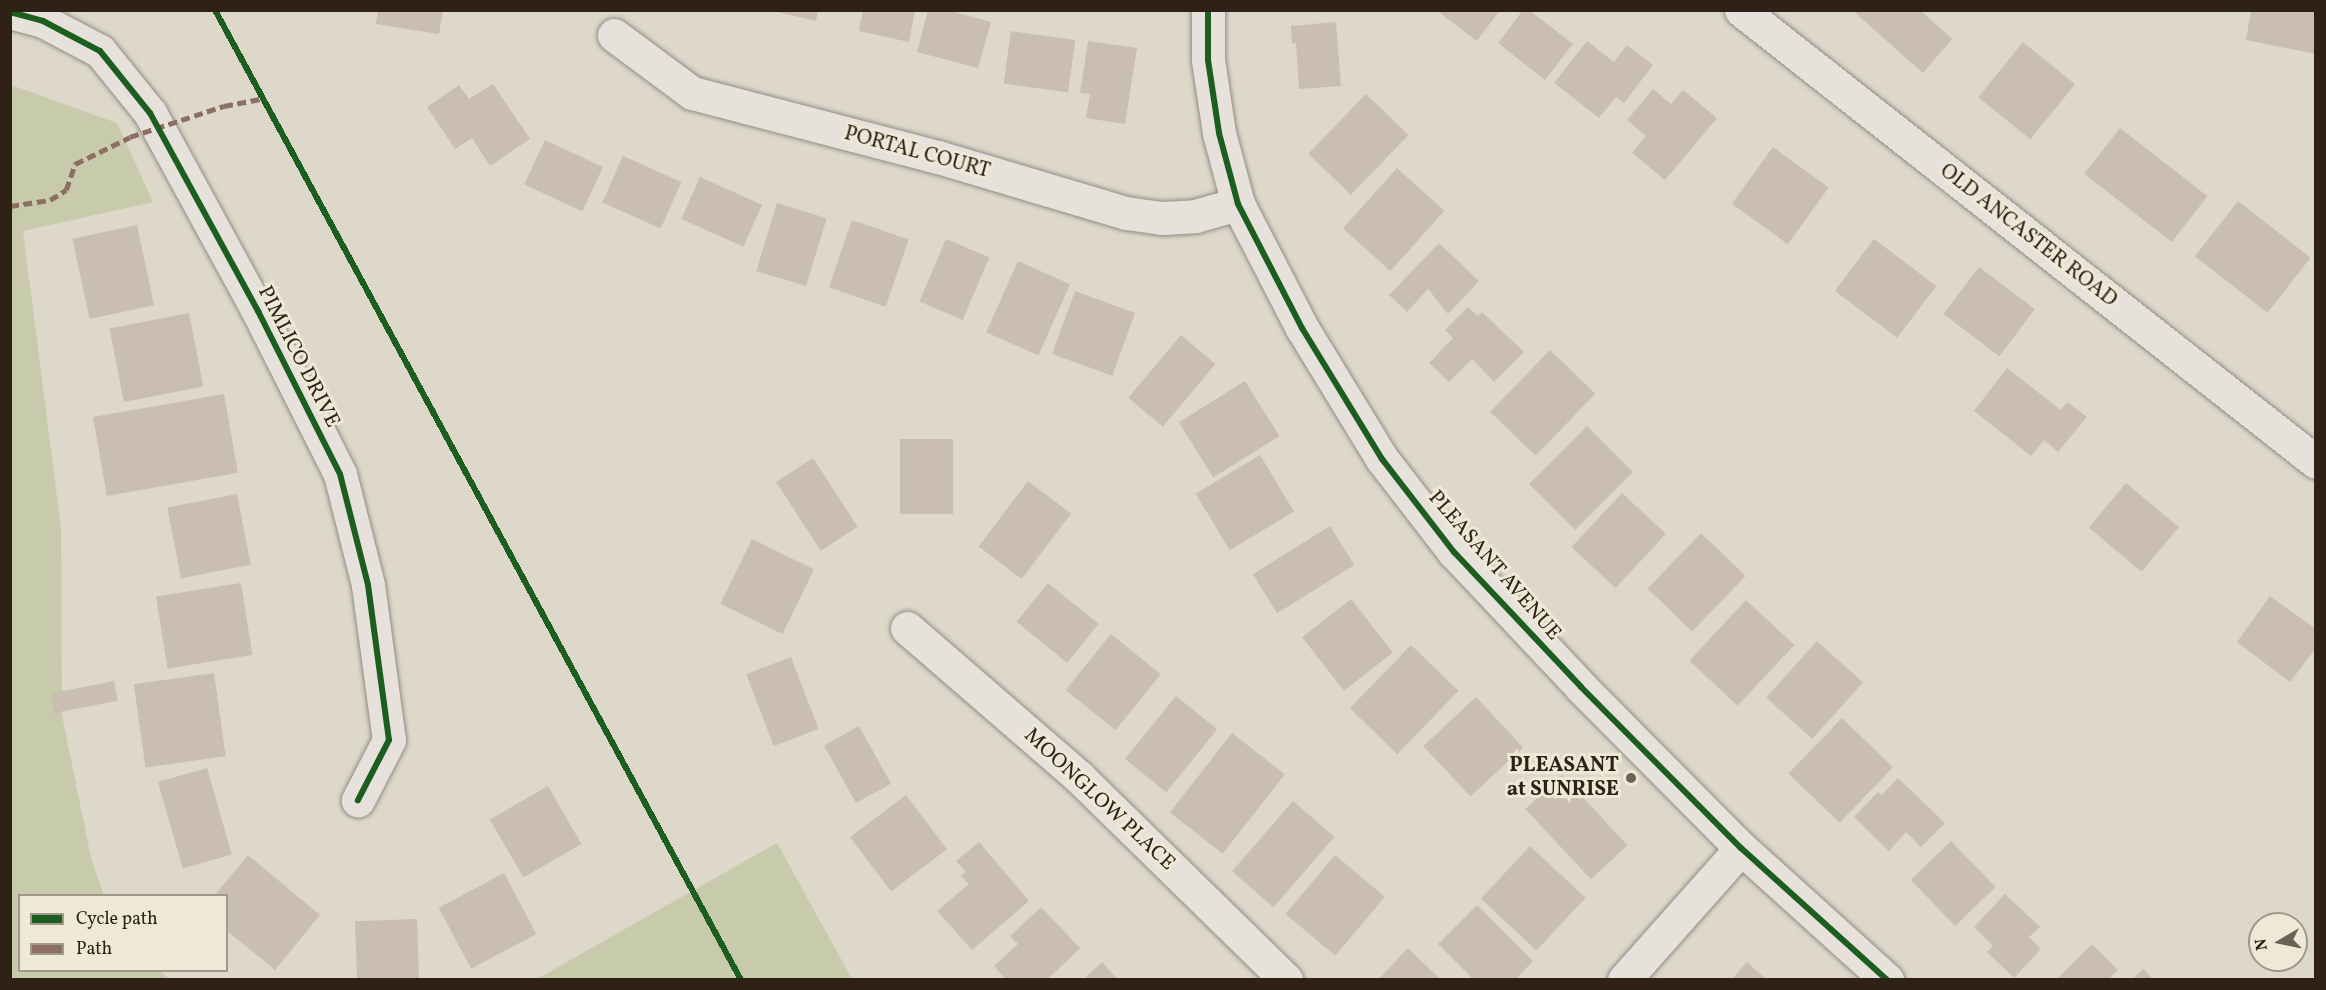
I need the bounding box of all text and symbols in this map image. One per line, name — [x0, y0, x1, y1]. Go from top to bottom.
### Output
street label: PORTAL COURT — [841, 121, 993, 185]
street label: OLD ANCASTER ROAD — [1934, 159, 2122, 313]
street label: PIMLICO DRIVE — [252, 282, 344, 432]
street label: PLEASANT AVENUE — [1422, 486, 1566, 646]
street label: MOONGLOW PLACE — [1018, 723, 1180, 877]
place label: PLEASANT at SUNRISE — [1507, 753, 1619, 803]
marker: PLEASANT at SUNRISE — [1624, 771, 1638, 785]
legend — [18, 894, 228, 972]
text: Cycle path — [76, 907, 158, 932]
north arrow — [2248, 912, 2308, 972]
text: Path — [76, 937, 112, 962]
text: N — [2250, 937, 2274, 952]

